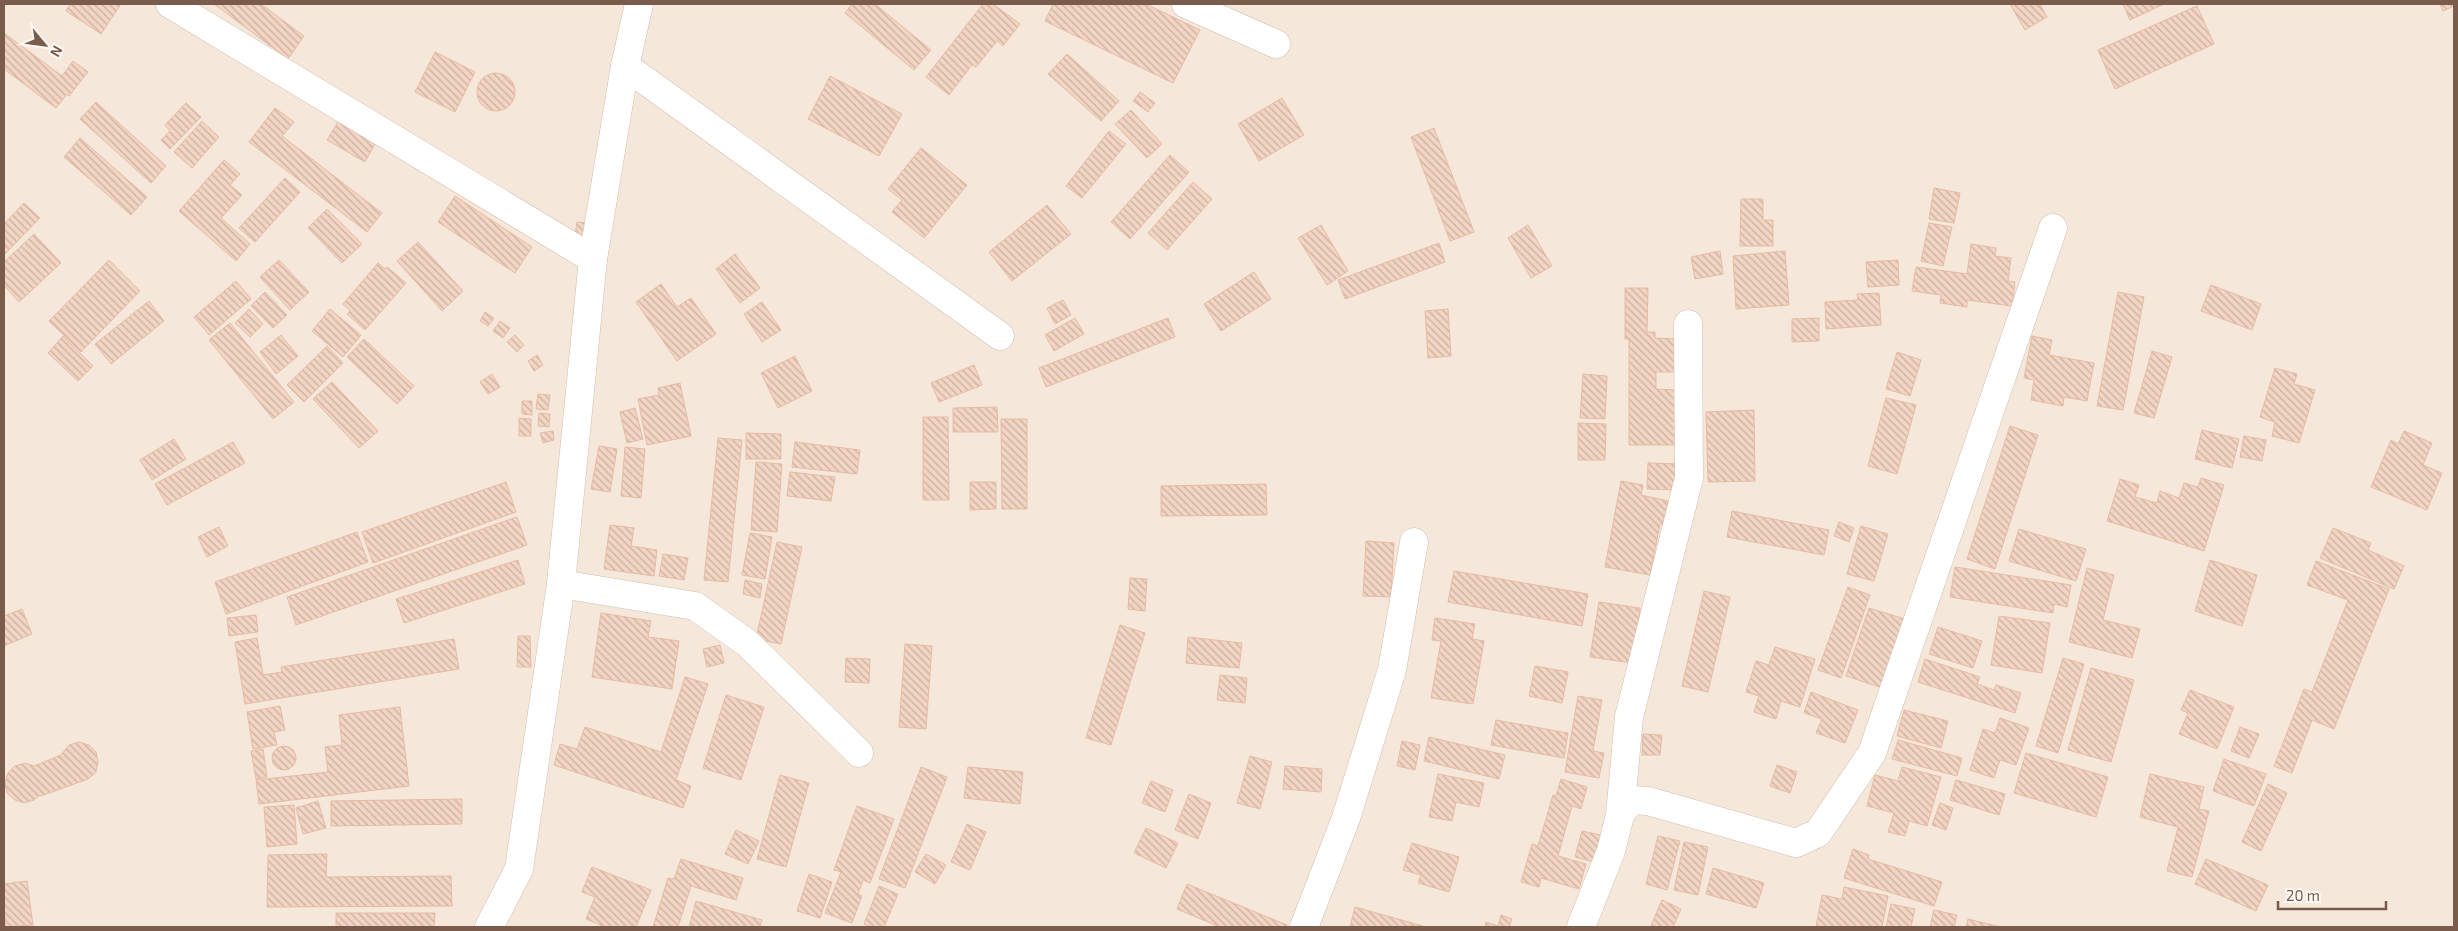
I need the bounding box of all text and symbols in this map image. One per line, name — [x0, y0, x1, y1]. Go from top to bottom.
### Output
north arrow — [20, 20, 70, 70]
text: N — [47, 43, 67, 60]
scale bar — [2278, 878, 2386, 910]
text: 20 m — [2286, 886, 2320, 904]

